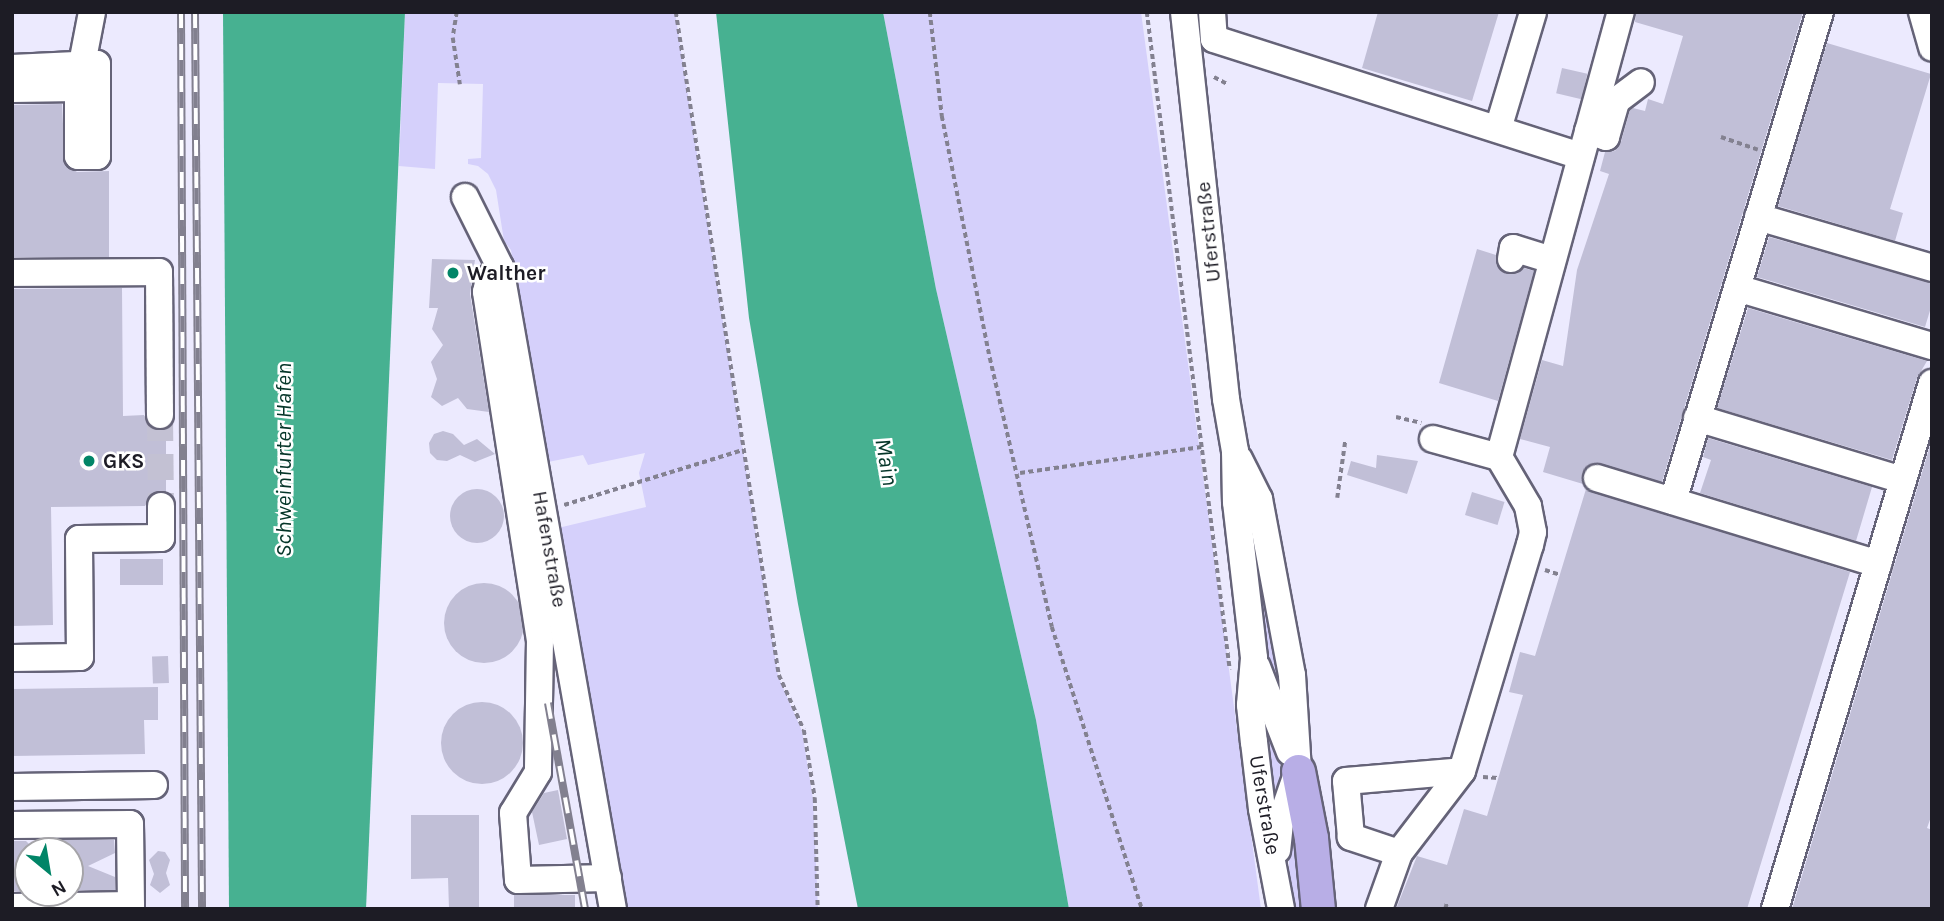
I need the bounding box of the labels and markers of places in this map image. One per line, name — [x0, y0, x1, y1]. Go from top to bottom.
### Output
place label: Walther — [467, 260, 545, 286]
marker: Walther — [445, 265, 461, 281]
place label: GKS — [103, 448, 144, 474]
marker: GKS — [81, 453, 97, 469]

